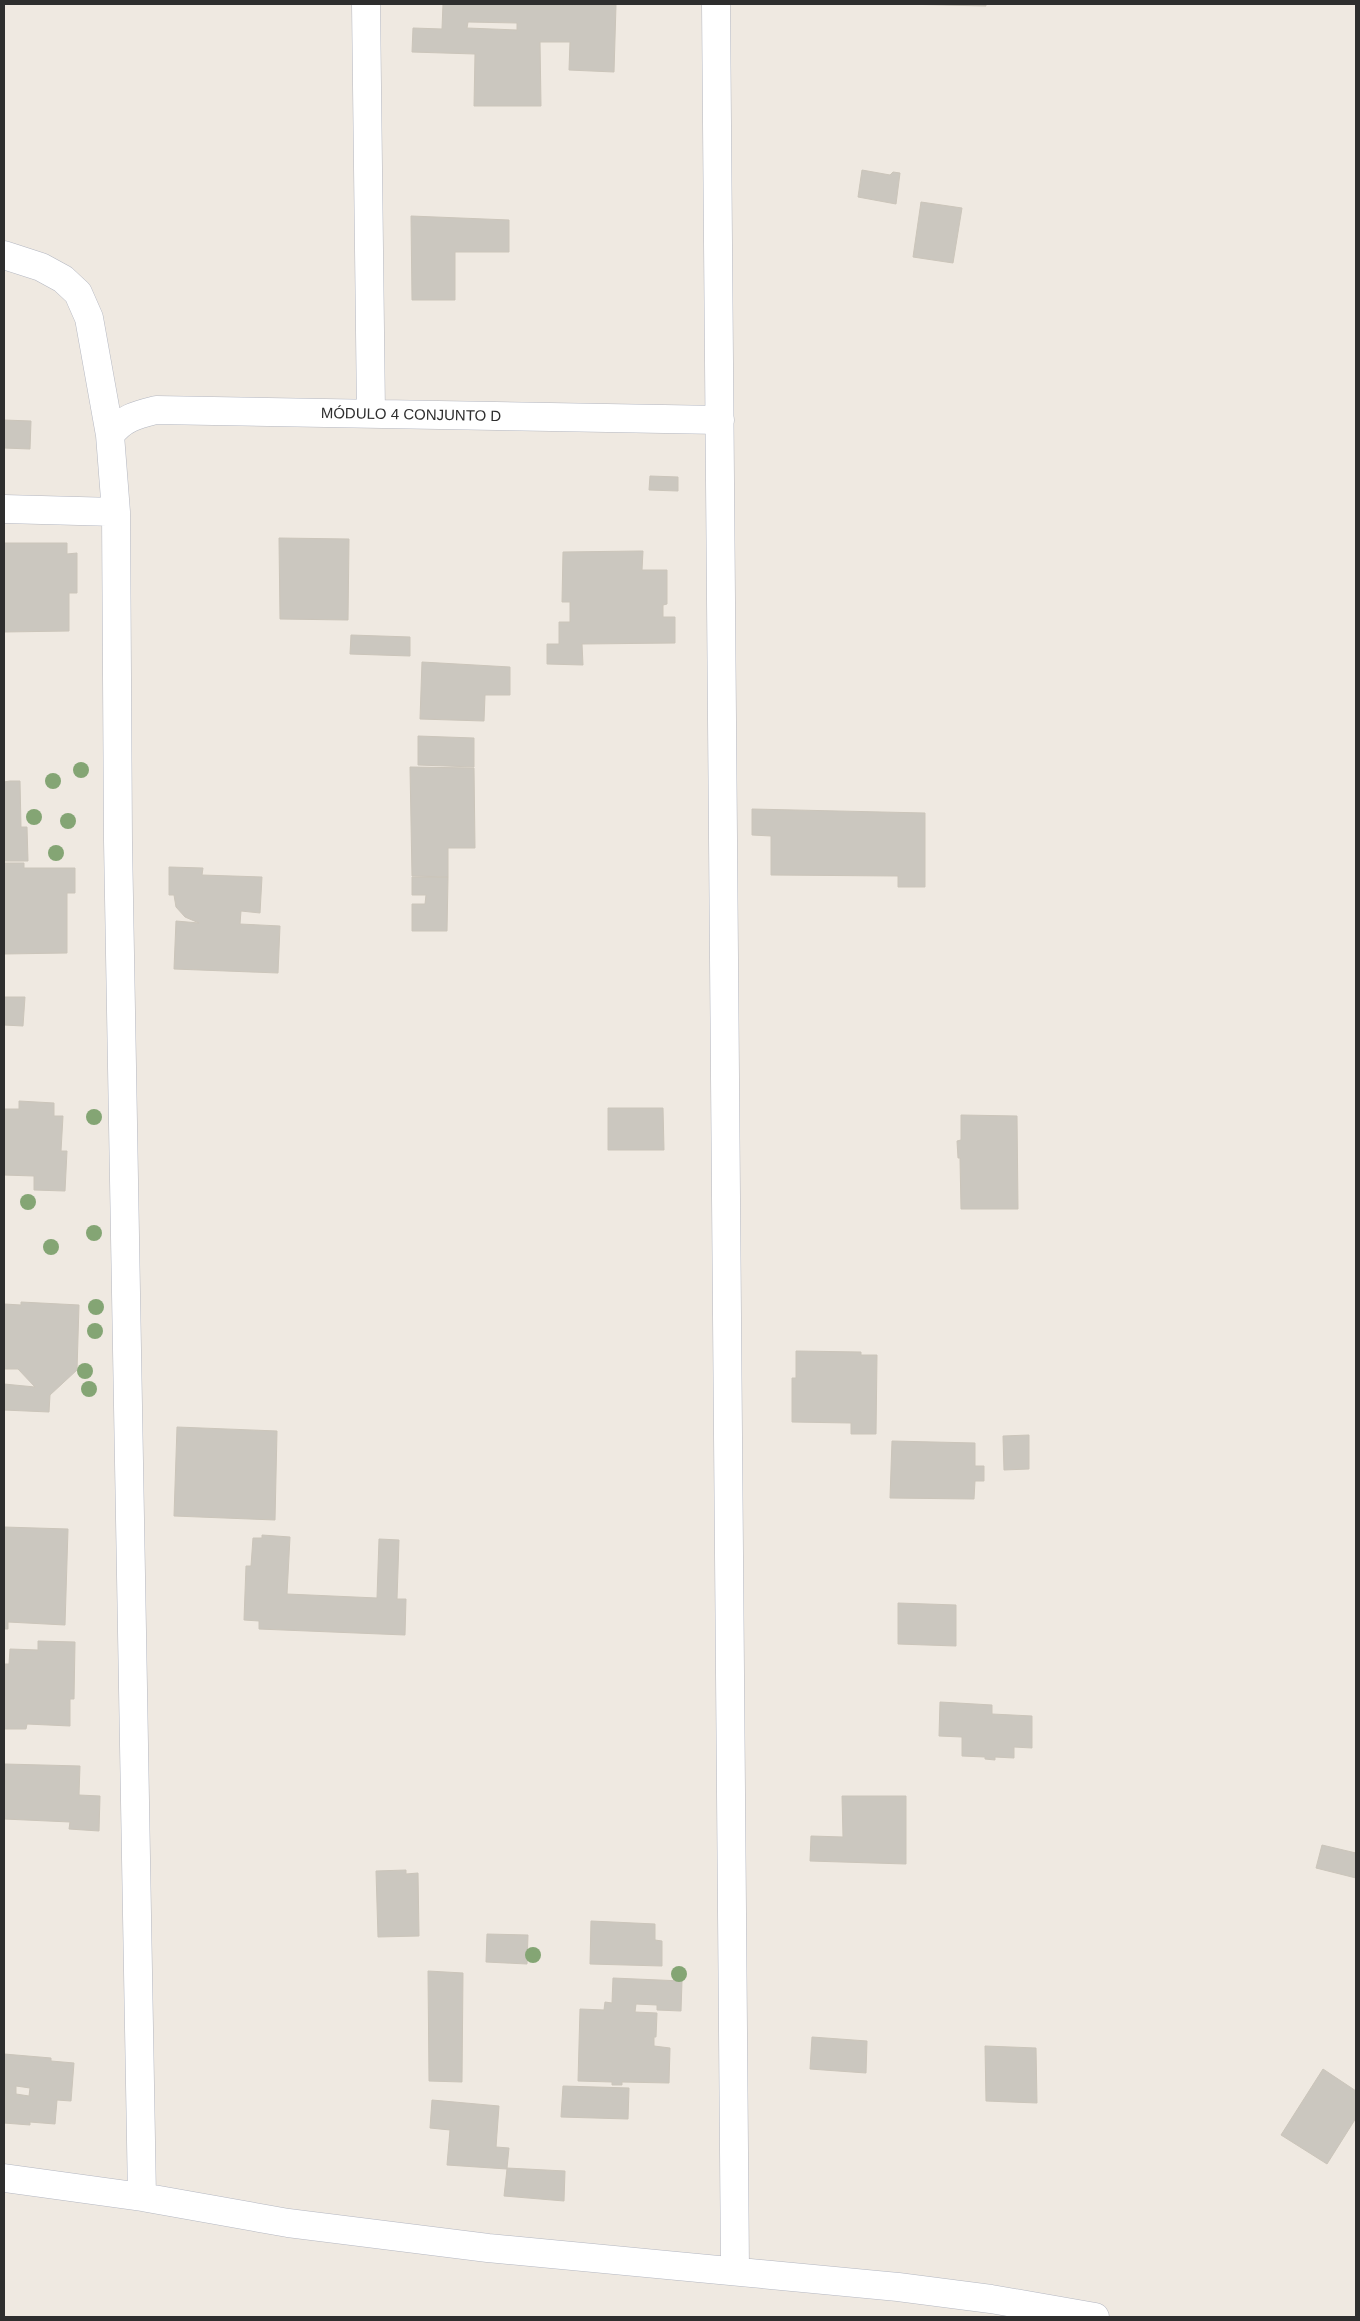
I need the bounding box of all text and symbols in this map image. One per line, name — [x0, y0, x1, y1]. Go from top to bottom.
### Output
street label: MÓDULO 4 CONJUNTO D — [321, 404, 502, 424]

